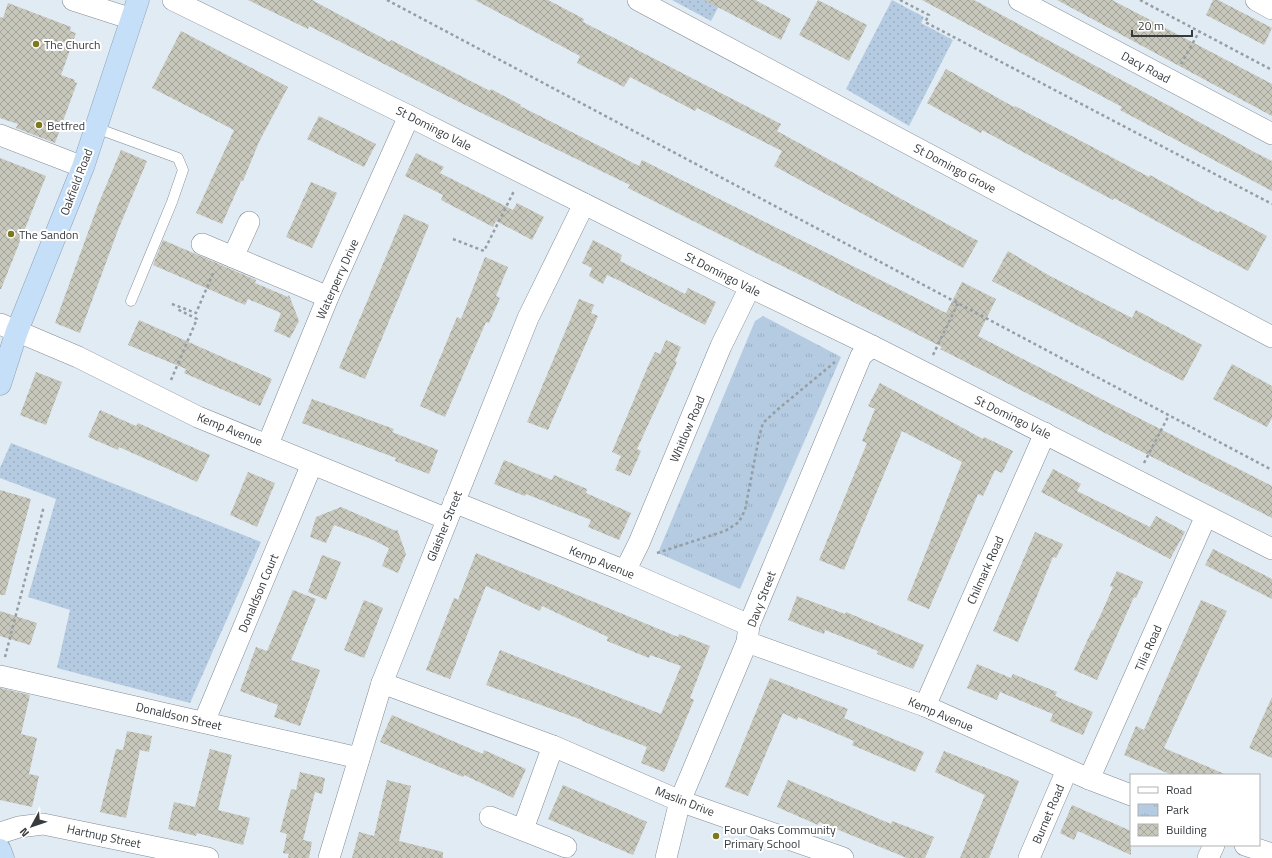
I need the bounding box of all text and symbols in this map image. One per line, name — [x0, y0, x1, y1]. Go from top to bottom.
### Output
scale bar — [1132, 12, 1192, 38]
text: 20 m — [1138, 16, 1164, 35]
place label: The Church — [44, 35, 101, 54]
marker: The Church — [31, 39, 41, 49]
street label: Dacy Road — [1118, 46, 1174, 88]
street label: St Domingo Vale — [393, 101, 475, 155]
place label: Betfred — [47, 116, 85, 135]
marker: Betfred — [34, 120, 44, 130]
street label: St Domingo Grove — [910, 138, 1000, 198]
street label: Oakfield Road — [55, 146, 97, 218]
place label: The Sandon — [19, 225, 79, 244]
marker: The Sandon — [6, 229, 16, 239]
street label: Waterperry Drive — [311, 236, 363, 322]
street label: St Domingo Vale — [682, 247, 764, 301]
street label: St Domingo Vale — [972, 390, 1054, 444]
street label: Whitlow Road — [664, 393, 710, 465]
street label: Kemp Avenue — [194, 407, 266, 451]
street label: Glaisher Street — [421, 487, 467, 564]
street label: Chilmark Road — [961, 533, 1009, 607]
street label: Kemp Avenue — [566, 540, 638, 584]
street label: Donaldson Court — [233, 550, 283, 635]
street label: Davy Street — [742, 567, 781, 630]
street label: Tilia Road — [1129, 622, 1167, 674]
street label: Kemp Avenue — [905, 692, 977, 736]
street label: Donaldson Street — [134, 697, 225, 735]
legend — [1130, 774, 1260, 846]
text: Road — [1166, 780, 1192, 799]
street label: Maslin Drive — [652, 781, 718, 821]
street label: Burnet Road — [1027, 781, 1069, 847]
text: Park — [1166, 800, 1189, 819]
north arrow — [12, 806, 52, 846]
street label: Hartnup Street — [65, 819, 144, 853]
place label: Four Oaks Community Primary School — [724, 820, 836, 853]
text: Building — [1166, 820, 1207, 839]
text: N — [16, 824, 33, 840]
marker: Four Oaks Community Primary School — [711, 831, 721, 841]

